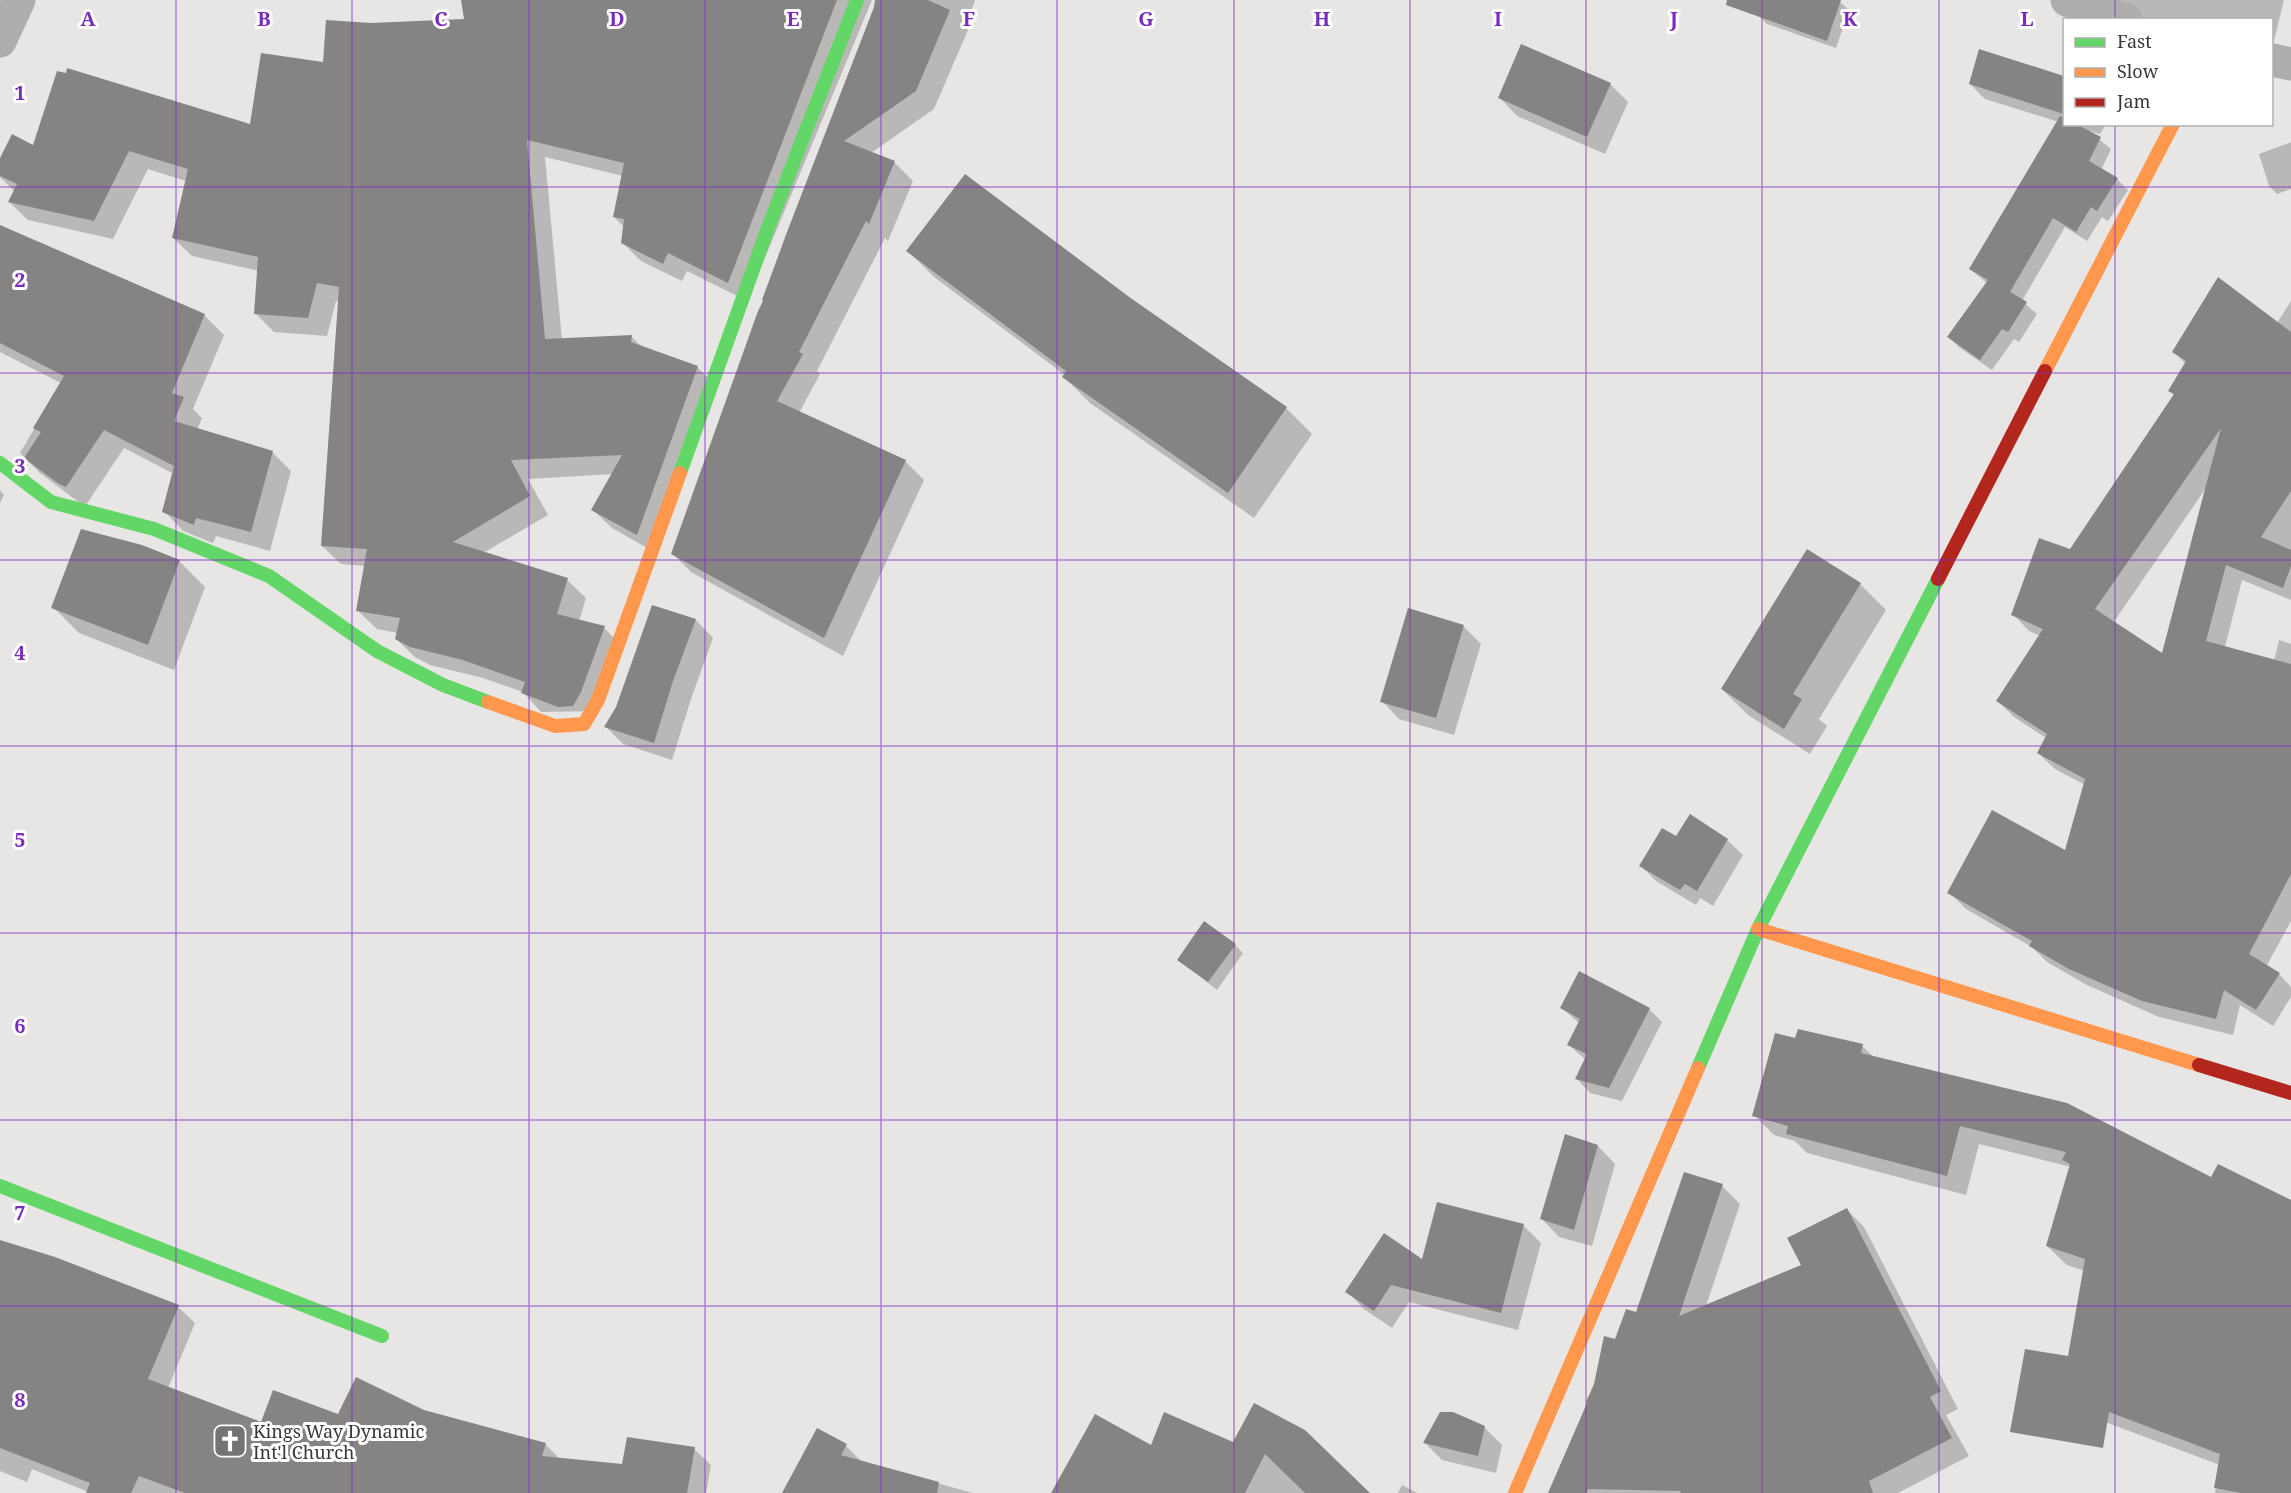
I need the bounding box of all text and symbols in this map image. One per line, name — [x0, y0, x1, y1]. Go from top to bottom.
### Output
text: A — [80, 5, 96, 32]
text: B — [257, 5, 271, 32]
text: C — [434, 5, 448, 32]
text: D — [609, 5, 625, 32]
text: E — [786, 5, 800, 32]
text: F — [963, 5, 975, 32]
text: G — [1138, 5, 1154, 32]
text: H — [1314, 5, 1330, 32]
text: I — [1494, 5, 1502, 32]
text: J — [1669, 5, 1678, 32]
text: K — [1843, 5, 1858, 32]
text: L — [2020, 5, 2034, 32]
legend — [2063, 18, 2273, 126]
text: Fast — [2117, 29, 2152, 53]
text: Slow — [2117, 59, 2159, 83]
text: 1 — [14, 79, 26, 106]
text: Jam — [2116, 89, 2151, 113]
text: 2 — [14, 266, 26, 293]
text: 3 — [14, 452, 26, 479]
text: 4 — [14, 639, 26, 666]
text: 5 — [14, 826, 26, 853]
text: 6 — [14, 1012, 26, 1039]
text: 7 — [14, 1199, 26, 1226]
text: 8 — [14, 1386, 26, 1413]
place label: Kings Way Dynamic Int'l Church — [253, 1419, 424, 1464]
church icon: Kings Way Dynamic Int'l Church — [212, 1423, 248, 1459]

